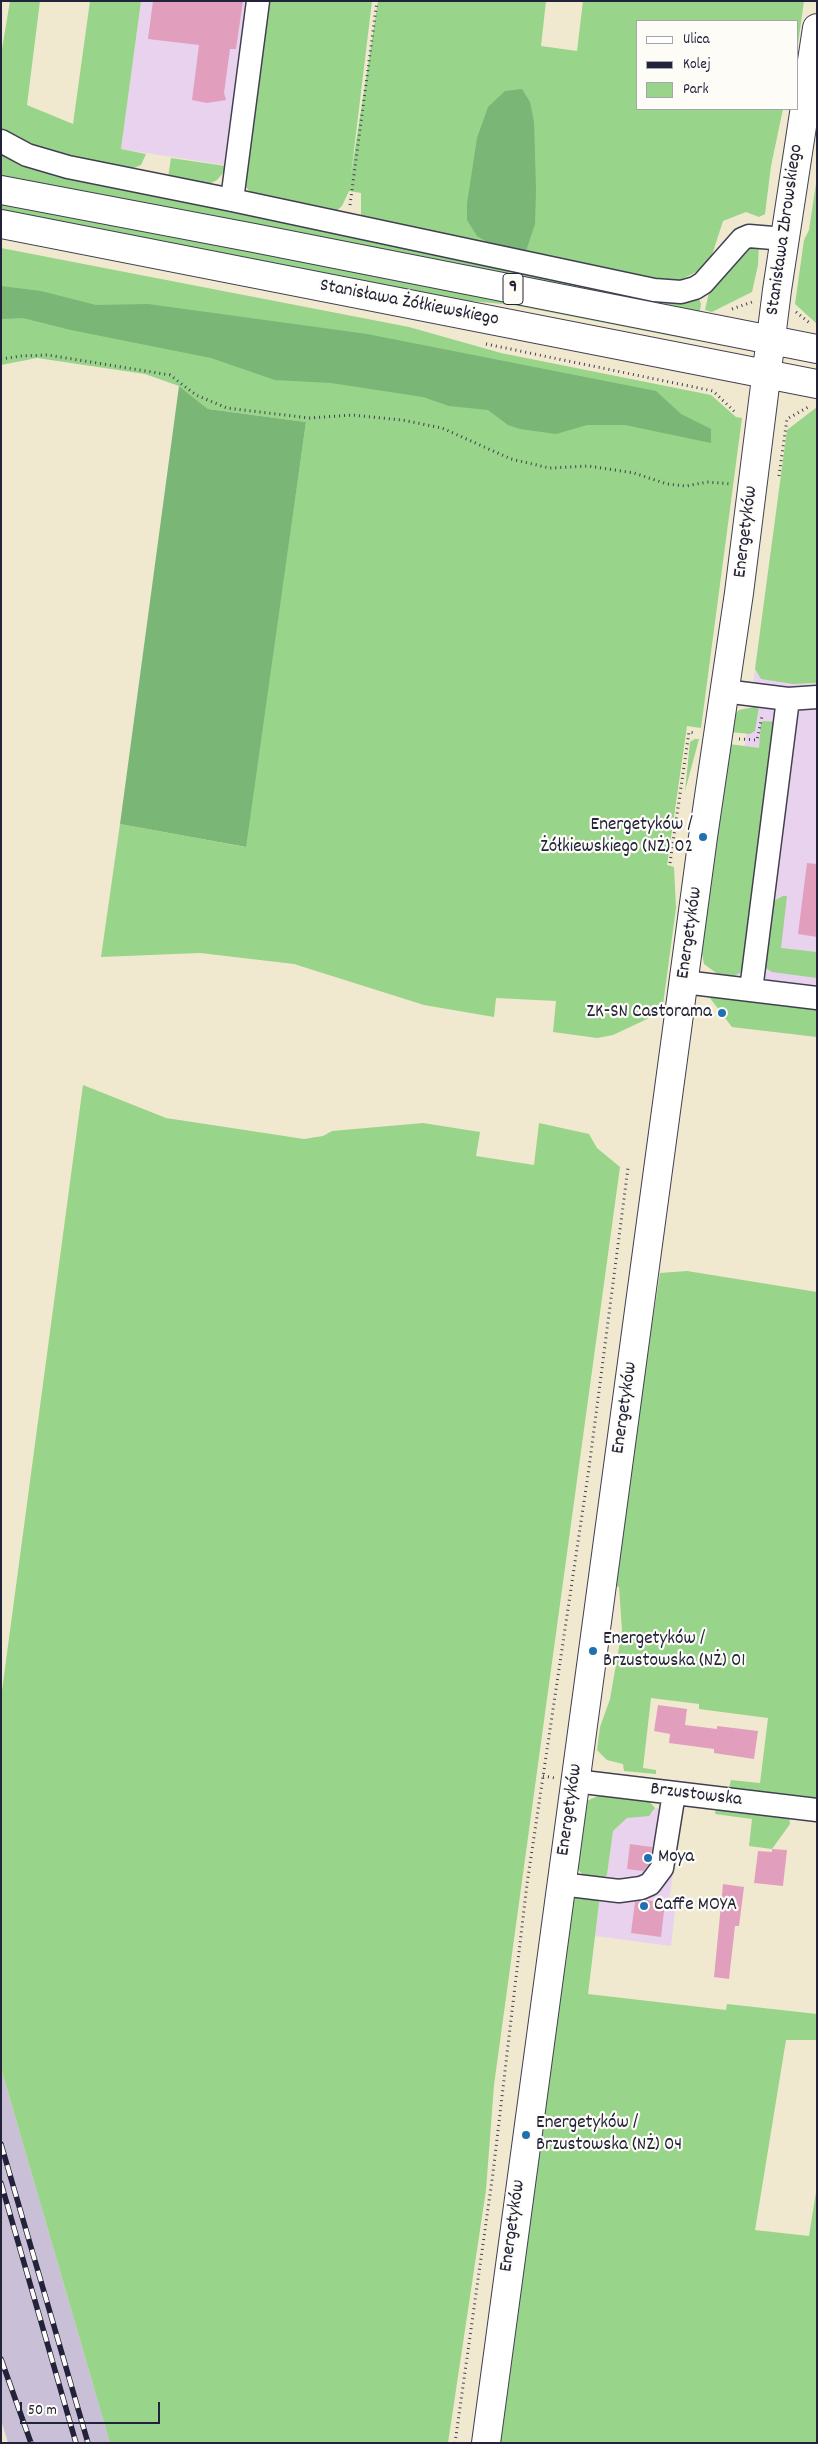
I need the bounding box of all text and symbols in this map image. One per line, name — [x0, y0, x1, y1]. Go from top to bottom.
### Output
legend — [636, 20, 798, 110]
text: Ulica — [683, 29, 710, 51]
text: Kolej — [683, 54, 711, 76]
text: Park — [683, 79, 709, 101]
street label: Stanisława Zbrowskiego — [763, 143, 809, 317]
road number: 9 — [503, 274, 523, 304]
street label: Stanisława Żółkiewskiego — [318, 275, 500, 333]
street label: Energetyków — [730, 485, 764, 579]
place label: Energetyków / Żółkiewskiego (NŻ) 02 — [540, 815, 693, 859]
marker: Energetyków / Żółkiewskiego (NŻ) 02 — [697, 831, 709, 843]
street label: Energetyków — [673, 886, 709, 980]
place label: ZK-SN Castorama — [587, 1002, 712, 1024]
marker: ZK-SN Castorama — [716, 1007, 728, 1019]
street label: Energetyków — [608, 1361, 644, 1455]
place label: Energetyków / Brzustowska (NŻ) 01 — [603, 1629, 745, 1673]
marker: Energetyków / Brzustowska (NŻ) 01 — [587, 1645, 599, 1657]
street label: Energetyków — [553, 1763, 589, 1857]
street label: Brzustowska — [649, 1779, 743, 1813]
place label: Moya — [658, 1847, 694, 1869]
marker: Moya — [642, 1852, 654, 1864]
place label: Caffe MOYA — [654, 1895, 737, 1917]
marker: Caffe MOYA — [638, 1900, 650, 1912]
place label: Energetyków / Brzustowska (NŻ) 04 — [536, 2113, 682, 2157]
marker: Energetyków / Brzustowska (NŻ) 04 — [520, 2129, 532, 2141]
street label: Energetyków — [496, 2179, 532, 2273]
scale bar — [22, 2392, 162, 2424]
text: 50 m — [28, 2400, 57, 2422]

